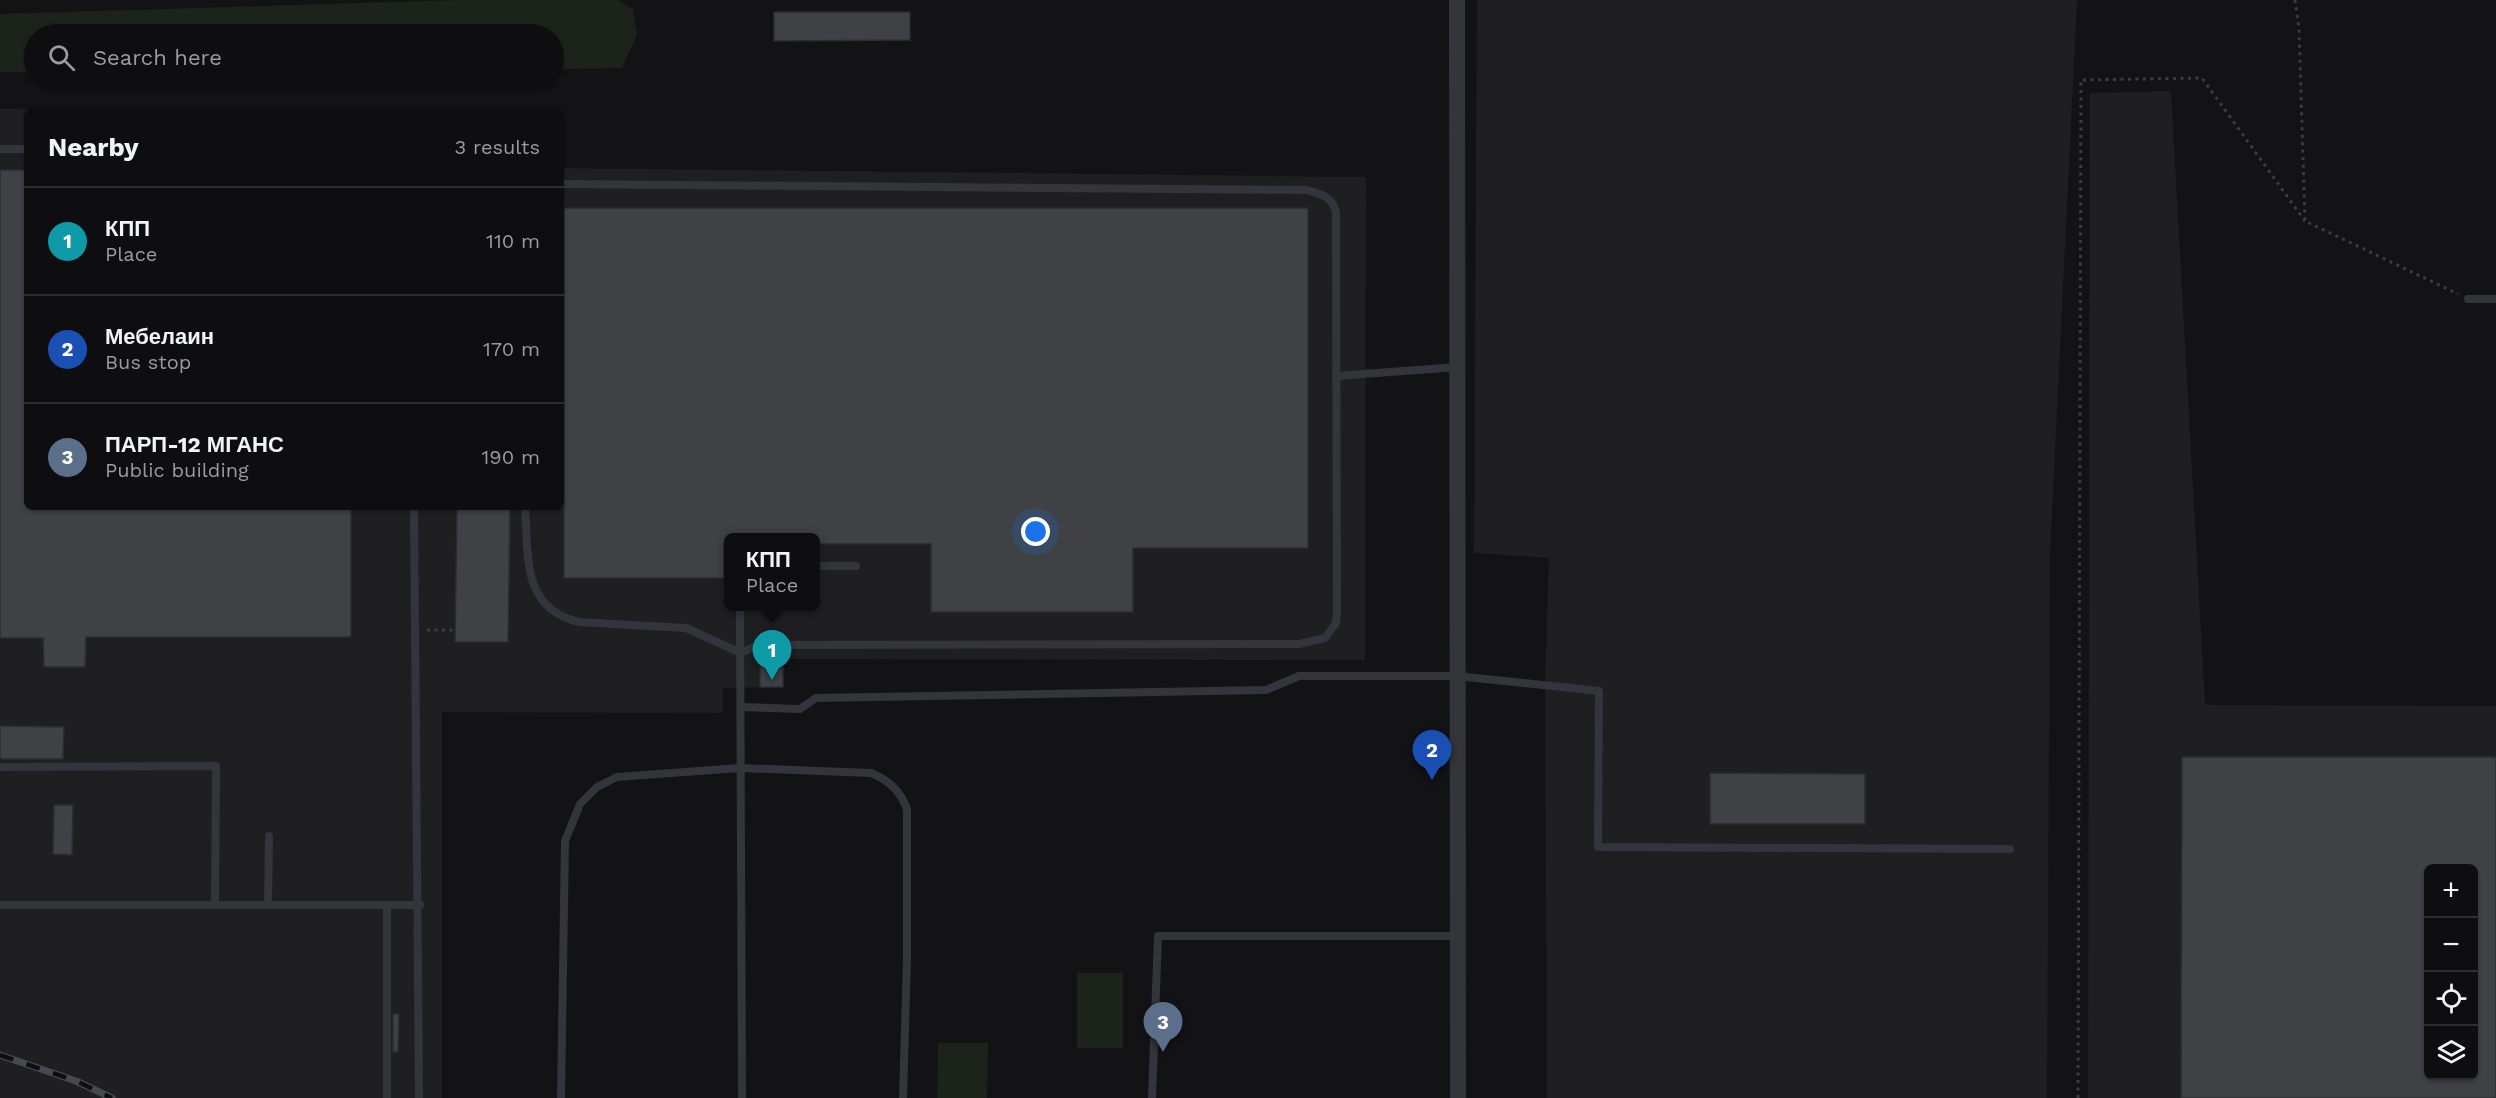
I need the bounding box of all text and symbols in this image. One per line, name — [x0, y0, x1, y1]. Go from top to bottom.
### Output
search box — [24, 24, 564, 90]
icon: search — [45, 41, 78, 74]
text: Search here — [93, 45, 222, 70]
text: Nearby — [48, 132, 139, 162]
text: 3 results — [455, 135, 540, 159]
text: КПП — [105, 216, 150, 241]
text: 1 — [63, 229, 72, 253]
text: 110 m — [486, 229, 540, 253]
text: Place — [105, 242, 157, 266]
text: Мебелаин — [105, 324, 214, 349]
text: 2 — [62, 337, 73, 361]
text: 170 m — [483, 337, 540, 361]
text: Bus stop — [105, 350, 191, 374]
text: ПАРП-12 МГАНС — [105, 432, 284, 457]
text: 3 — [62, 445, 73, 469]
text: 190 m — [482, 445, 540, 469]
text: Public building — [105, 458, 249, 482]
your location — [1021, 517, 1050, 546]
popup — [724, 533, 820, 611]
text: КПП — [746, 547, 791, 572]
text: Place — [746, 573, 798, 597]
pin: 1 — [752, 630, 792, 680]
pin: 2 — [1412, 730, 1452, 780]
map controls — [2424, 864, 2478, 1080]
button: + — [2424, 864, 2478, 918]
button: − — [2424, 918, 2478, 972]
button: locate — [2424, 972, 2478, 1026]
pin: 3 — [1144, 1002, 1182, 1052]
button: layers — [2424, 1026, 2478, 1080]

